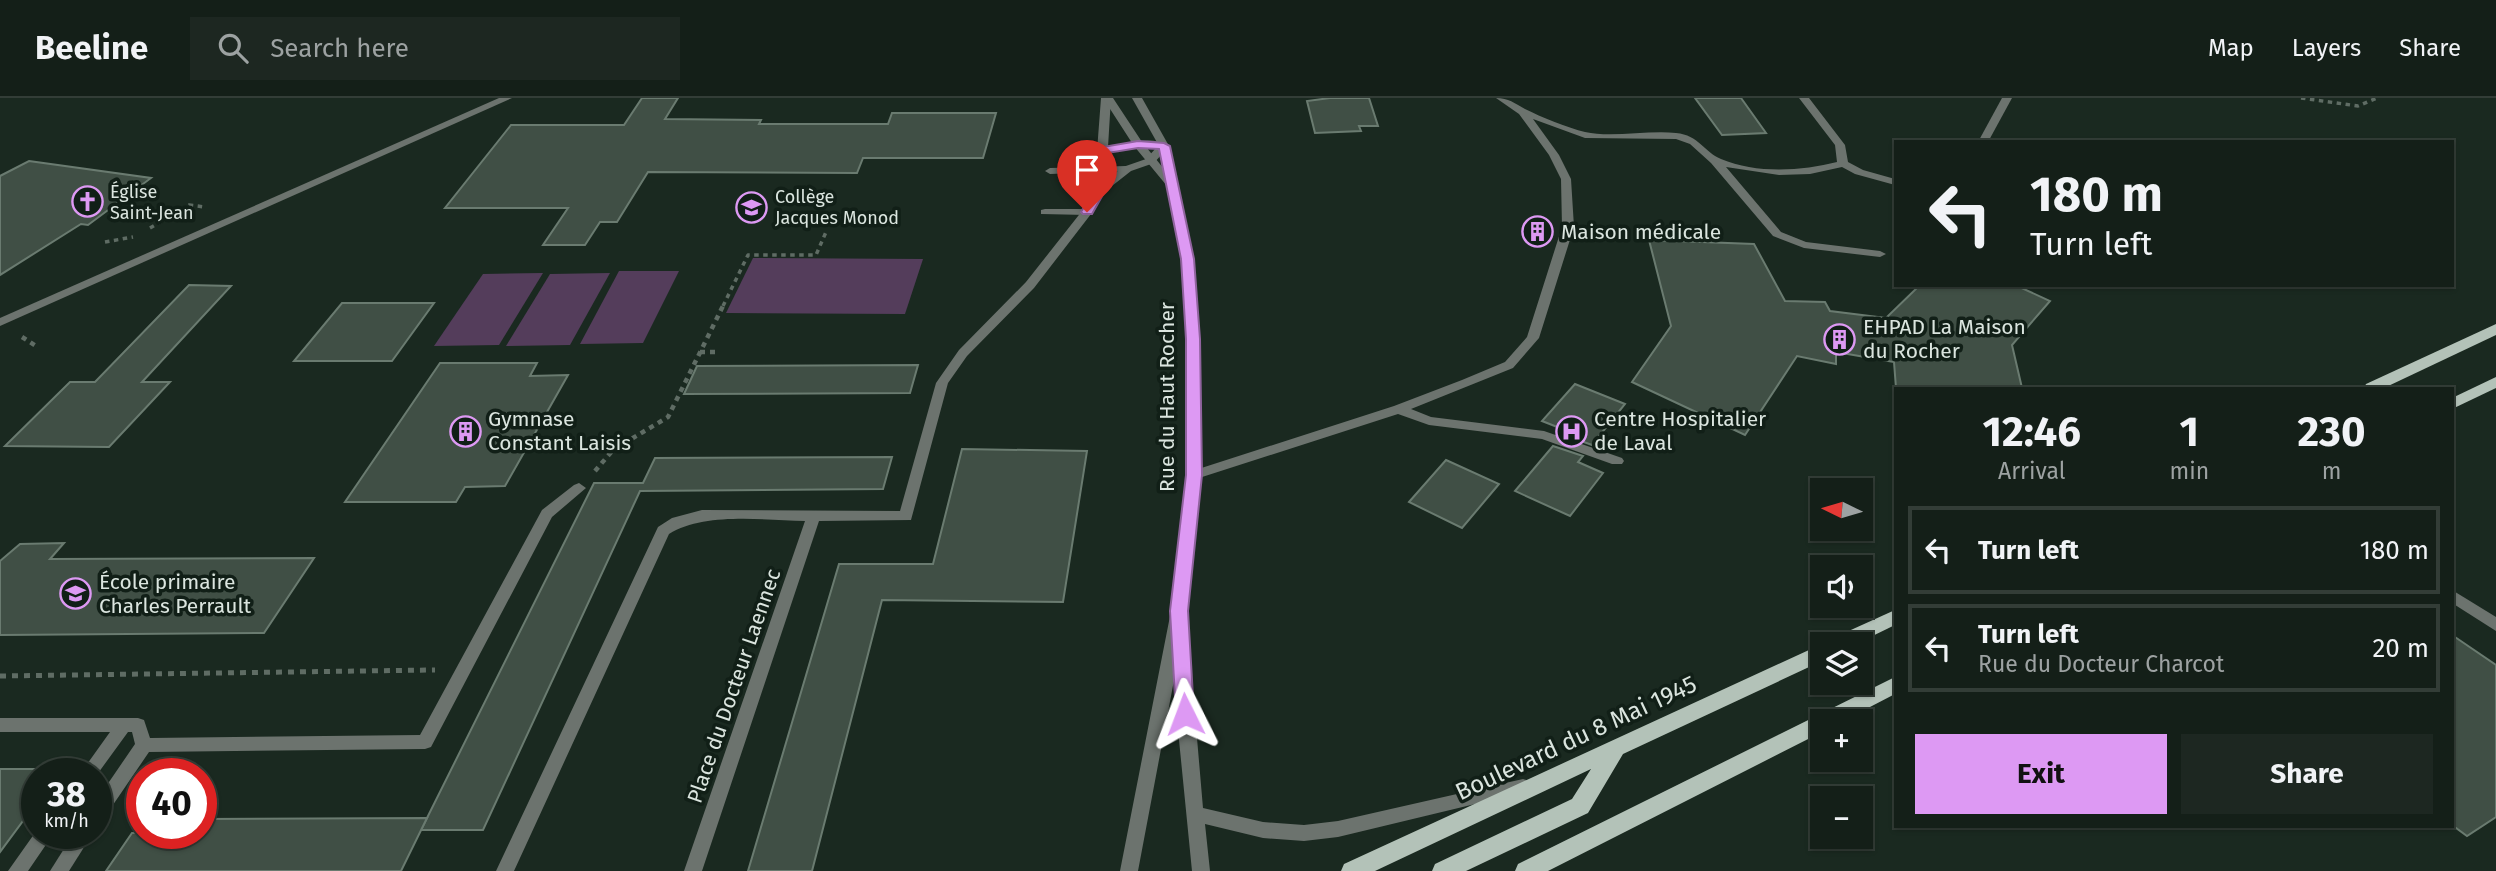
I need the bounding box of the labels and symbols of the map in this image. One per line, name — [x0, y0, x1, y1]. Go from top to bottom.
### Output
pin — [1057, 140, 1117, 212]
place label: Église Saint-Jean — [110, 180, 194, 224]
church icon: Église Saint-Jean — [70, 185, 104, 219]
place label: Collège Jacques Monod — [775, 186, 899, 229]
school or university icon: Collège Jacques Monod — [735, 190, 769, 224]
building icon: Maison médicale — [1521, 215, 1555, 249]
place label: Maison médicale — [1561, 219, 1721, 245]
street label: Rue du Haut Rocher — [1154, 302, 1180, 492]
place label: EHPAD La Maison du Rocher — [1863, 314, 2026, 364]
building icon: EHPAD La Maison du Rocher — [1823, 322, 1857, 356]
place label: Gymnase Constant Laisis — [488, 406, 631, 456]
place label: Centre Hospitalier de Laval — [1594, 406, 1766, 456]
building icon: Gymnase Constant Laisis — [448, 414, 482, 448]
hospital icon: Centre Hospitalier de Laval — [1554, 414, 1588, 448]
north arrow — [1810, 478, 1872, 541]
street label: Place du Docteur Laennec — [682, 565, 786, 807]
place label: École primaire Charles Perrault — [99, 569, 252, 619]
school or university icon: École primaire Charles Perrault — [59, 577, 93, 611]
street label: Boulevard du 8 Mai 1945 — [1451, 670, 1701, 806]
position arrow — [1148, 677, 1222, 751]
speed limit sign: 40 — [126, 758, 217, 849]

